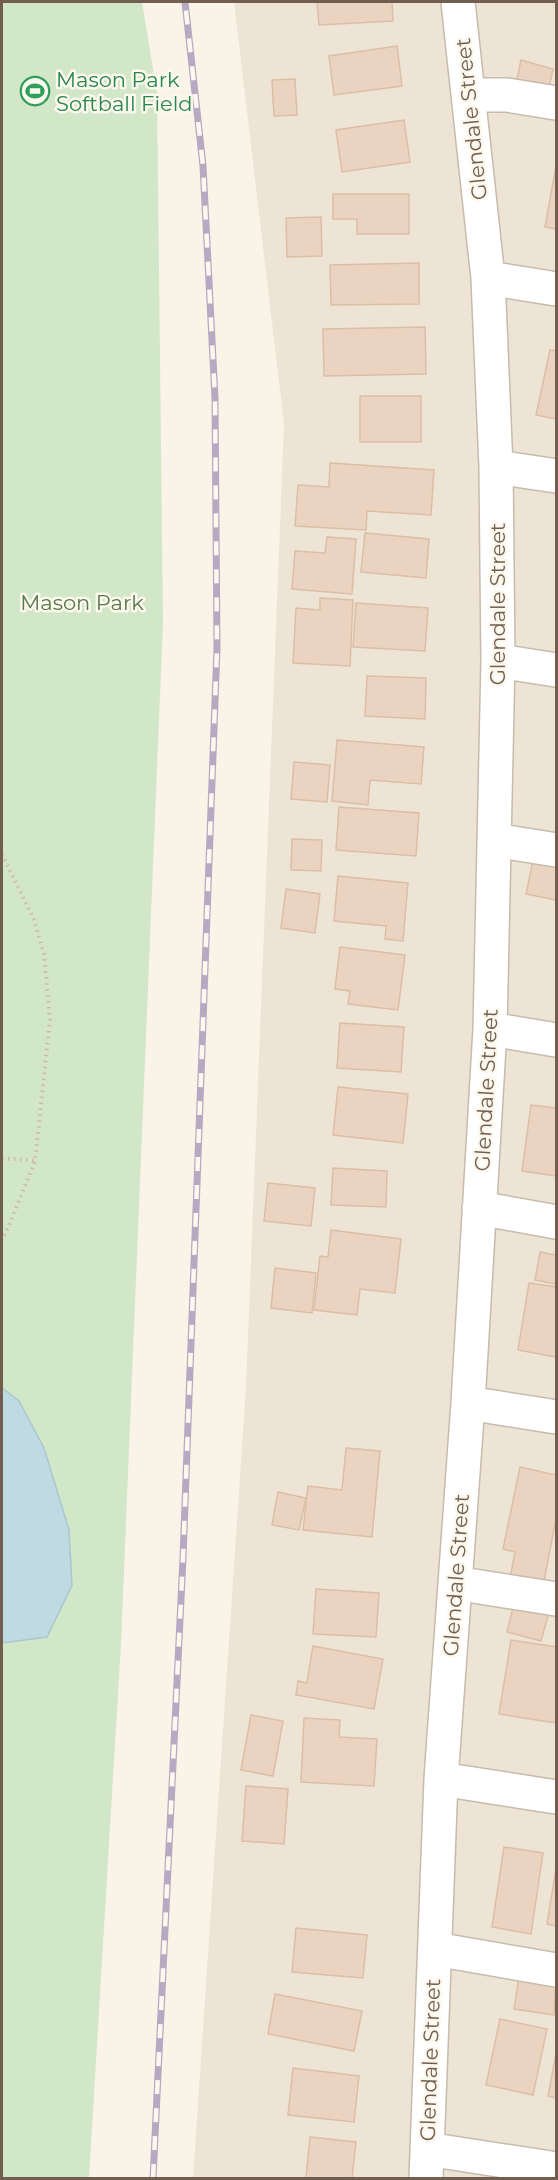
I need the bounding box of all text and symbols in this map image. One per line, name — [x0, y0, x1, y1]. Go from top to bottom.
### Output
street label: Glendale Street — [450, 37, 492, 201]
place label: Mason Park Softball Field — [56, 67, 193, 116]
sports icon: Mason Park Softball Field — [19, 75, 51, 107]
street label: Glendale Street — [485, 523, 510, 685]
park label: Mason Park — [20, 590, 144, 615]
street label: Glendale Street — [469, 1008, 503, 1172]
street label: Glendale Street — [438, 1493, 474, 1657]
street label: Glendale Street — [415, 1978, 445, 2142]

